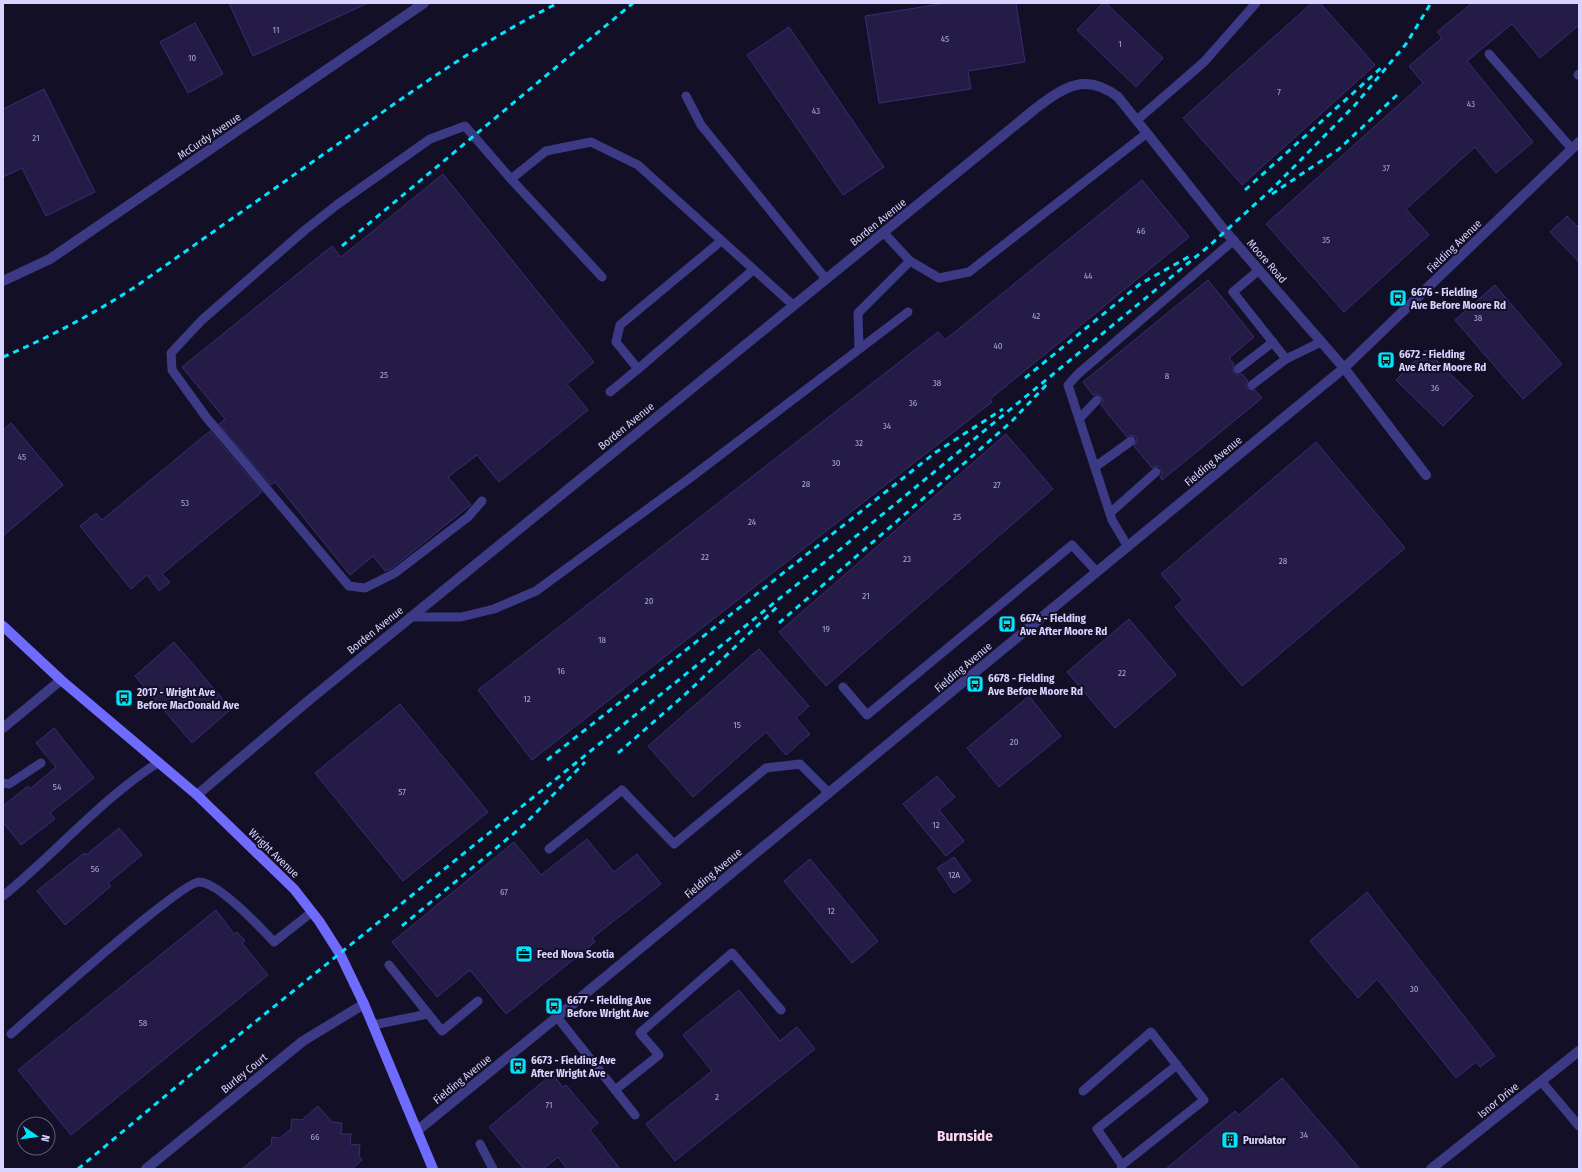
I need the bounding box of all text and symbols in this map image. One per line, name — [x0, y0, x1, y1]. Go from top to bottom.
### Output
house number: 11 — [273, 25, 279, 35]
house number: 45 — [941, 34, 949, 44]
house number: 1 — [1118, 39, 1122, 49]
house number: 10 — [188, 53, 196, 63]
house number: 7 — [1277, 87, 1281, 97]
house number: 43 — [1467, 99, 1475, 109]
house number: 43 — [812, 106, 820, 116]
street label: McCurdy Avenue — [175, 110, 243, 162]
house number: 21 — [32, 133, 40, 143]
house number: 37 — [1382, 163, 1390, 173]
street label: Borden Avenue — [848, 196, 909, 249]
street label: Fielding Avenue — [1424, 217, 1484, 276]
house number: 46 — [1137, 226, 1146, 236]
house number: 35 — [1322, 235, 1330, 245]
street label: Moore Road — [1244, 237, 1289, 286]
house number: 44 — [1084, 271, 1093, 281]
place label: 6676 - Fielding Ave Before Moore Rd — [1410, 286, 1506, 312]
bus stop icon: 6676 - Fielding Ave Before Moore Rd — [1388, 288, 1408, 308]
house number: 42 — [1032, 311, 1040, 321]
house number: 38 — [1474, 313, 1483, 323]
house number: 40 — [993, 341, 1003, 351]
place label: 6672 - Fielding Ave After Moore Rd — [1398, 348, 1486, 374]
bus stop icon: 6672 - Fielding Ave After Moore Rd — [1376, 350, 1396, 370]
house number: 25 — [380, 370, 388, 380]
house number: 8 — [1165, 371, 1170, 381]
house number: 38 — [933, 378, 942, 388]
house number: 36 — [1431, 383, 1440, 393]
house number: 36 — [909, 398, 918, 408]
street label: Borden Avenue — [596, 400, 657, 453]
house number: 34 — [883, 421, 892, 431]
street label: Fielding Avenue — [1182, 434, 1245, 489]
house number: 32 — [855, 438, 863, 448]
house number: 45 — [18, 452, 26, 462]
house number: 30 — [832, 458, 841, 468]
house number: 28 — [802, 479, 811, 489]
house number: 27 — [993, 480, 1001, 490]
house number: 53 — [181, 498, 189, 508]
house number: 25 — [953, 512, 961, 522]
house number: 24 — [748, 517, 757, 527]
house number: 22 — [701, 552, 709, 562]
house number: 23 — [903, 554, 911, 564]
house number: 28 — [1279, 556, 1288, 566]
house number: 21 — [862, 591, 870, 601]
house number: 20 — [645, 596, 654, 606]
street label: Borden Avenue — [345, 604, 406, 657]
place label: 6674 - Fielding Ave After Moore Rd — [1019, 612, 1107, 638]
bus stop icon: 6674 - Fielding Ave After Moore Rd — [997, 614, 1017, 634]
house number: 19 — [822, 624, 830, 634]
house number: 18 — [598, 635, 607, 645]
street label: Fielding Avenue — [932, 640, 995, 695]
house number: 16 — [557, 666, 566, 676]
house number: 22 — [1118, 668, 1126, 678]
place label: 6678 - Fielding Ave Before Moore Rd — [987, 672, 1083, 698]
bus stop icon: 6678 - Fielding Ave Before Moore Rd — [965, 674, 985, 694]
place label: 2017 - Wright Ave Before MacDonald Ave — [136, 686, 240, 712]
bus stop icon: 2017 - Wright Ave Before MacDonald Ave — [114, 688, 134, 708]
house number: 12 — [523, 694, 531, 704]
house number: 15 — [733, 720, 741, 730]
house number: 20 — [1010, 737, 1019, 747]
house number: 54 — [53, 782, 62, 792]
house number: 57 — [398, 787, 406, 797]
house number: 12 — [932, 820, 940, 830]
street label: Wright Avenue — [246, 826, 302, 881]
street label: Fielding Avenue — [682, 846, 745, 901]
house number: 56 — [91, 864, 100, 874]
house number: 12A — [948, 870, 960, 880]
house number: 67 — [500, 887, 508, 897]
house number: 12 — [827, 906, 835, 916]
office icon: Feed Nova Scotia — [514, 944, 534, 964]
place label: Feed Nova Scotia — [537, 948, 615, 961]
house number: 30 — [1410, 984, 1419, 994]
place label: 6677 - Fielding Ave Before Wright Ave — [567, 994, 652, 1020]
bus stop icon: 6677 - Fielding Ave Before Wright Ave — [544, 996, 564, 1016]
house number: 58 — [139, 1018, 148, 1028]
street label: Burley Court — [219, 1051, 270, 1096]
street label: Fielding Avenue — [431, 1052, 494, 1107]
place label: 6673 - Fielding Ave After Wright Ave — [530, 1054, 616, 1080]
bus stop icon: 6673 - Fielding Ave After Wright Ave — [508, 1056, 528, 1076]
street label: Isnor Drive — [1475, 1080, 1521, 1121]
house number: 2 — [715, 1092, 719, 1102]
house number: 71 — [545, 1100, 553, 1110]
north arrow — [16, 1116, 56, 1156]
district label: Burnside — [937, 1127, 993, 1145]
building icon: Purolator — [1220, 1130, 1240, 1150]
house number: 34 — [1300, 1130, 1309, 1140]
house number: 66 — [311, 1132, 320, 1142]
text: N — [38, 1133, 52, 1143]
place label: Purolator — [1243, 1134, 1287, 1147]

